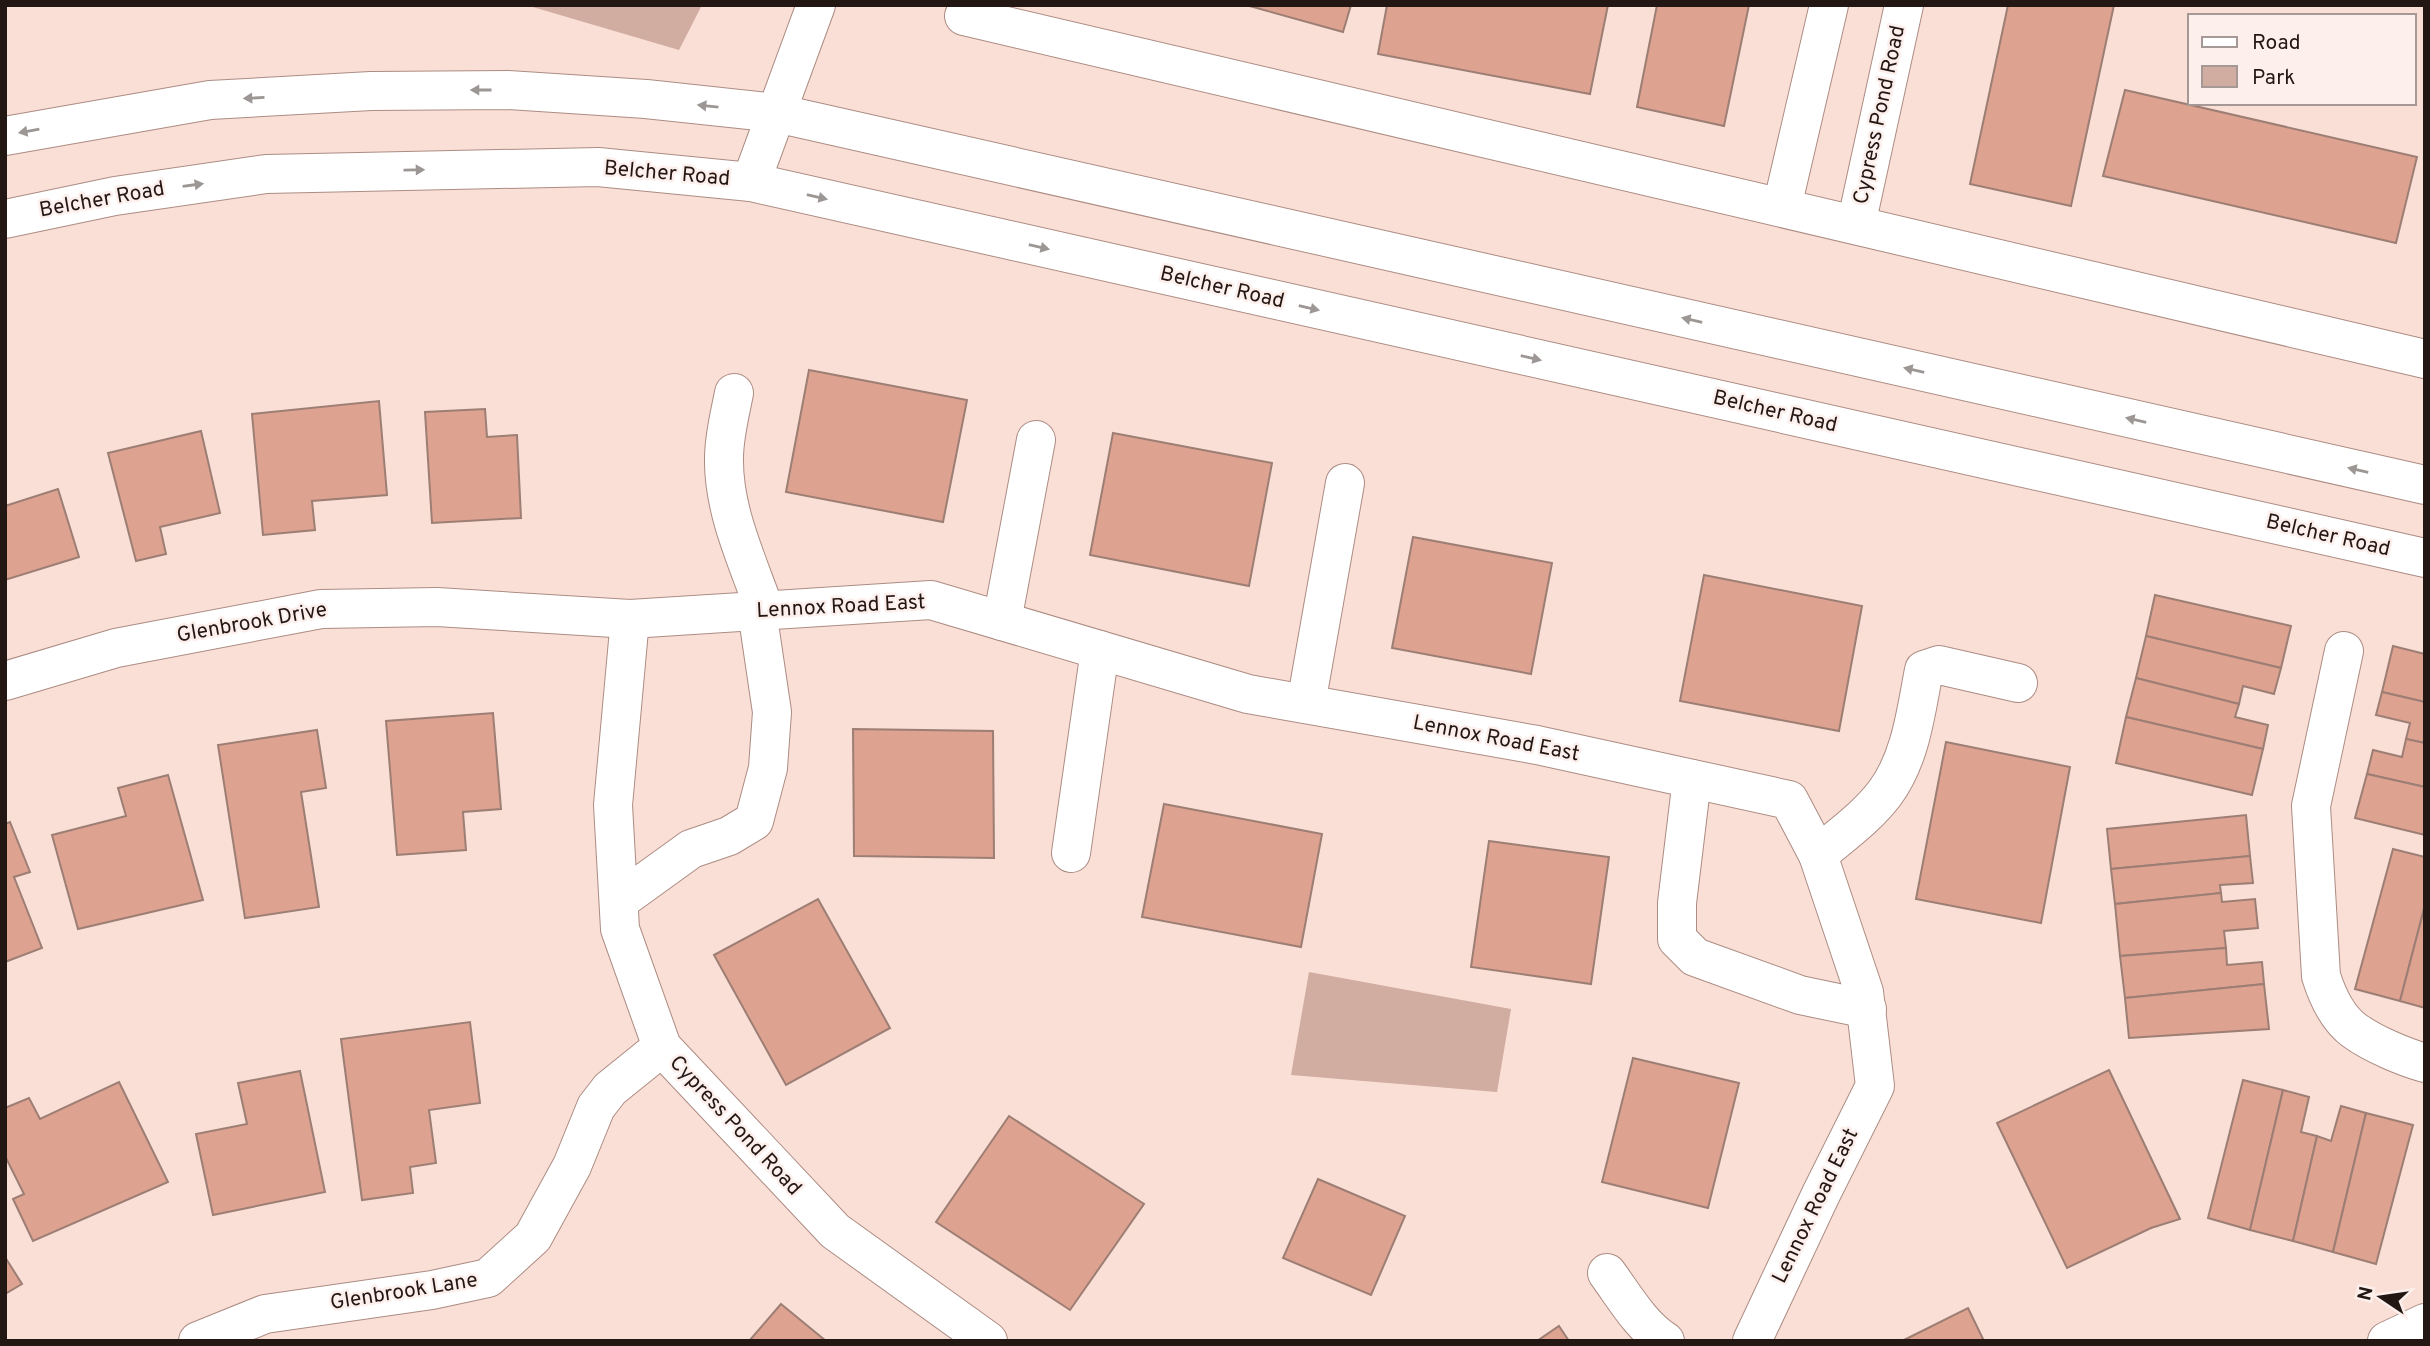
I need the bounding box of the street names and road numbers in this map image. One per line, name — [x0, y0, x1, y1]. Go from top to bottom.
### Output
street label: Cypress Pond Road — [1848, 23, 1912, 207]
street label: Belcher Road — [603, 155, 731, 193]
street label: Belcher Road — [37, 176, 167, 224]
street label: Belcher Road — [1157, 261, 1287, 315]
street label: Belcher Road — [1710, 385, 1840, 439]
street label: Belcher Road — [2263, 509, 2393, 563]
street label: Lennox Road East — [756, 589, 926, 625]
street label: Glenbrook Drive — [175, 596, 329, 650]
street label: Lennox Road East — [1410, 710, 1582, 768]
street label: Cypress Pond Road — [663, 1050, 807, 1202]
street label: Lennox Road East — [1767, 1124, 1865, 1288]
street label: Glenbrook Lane — [328, 1267, 480, 1317]

